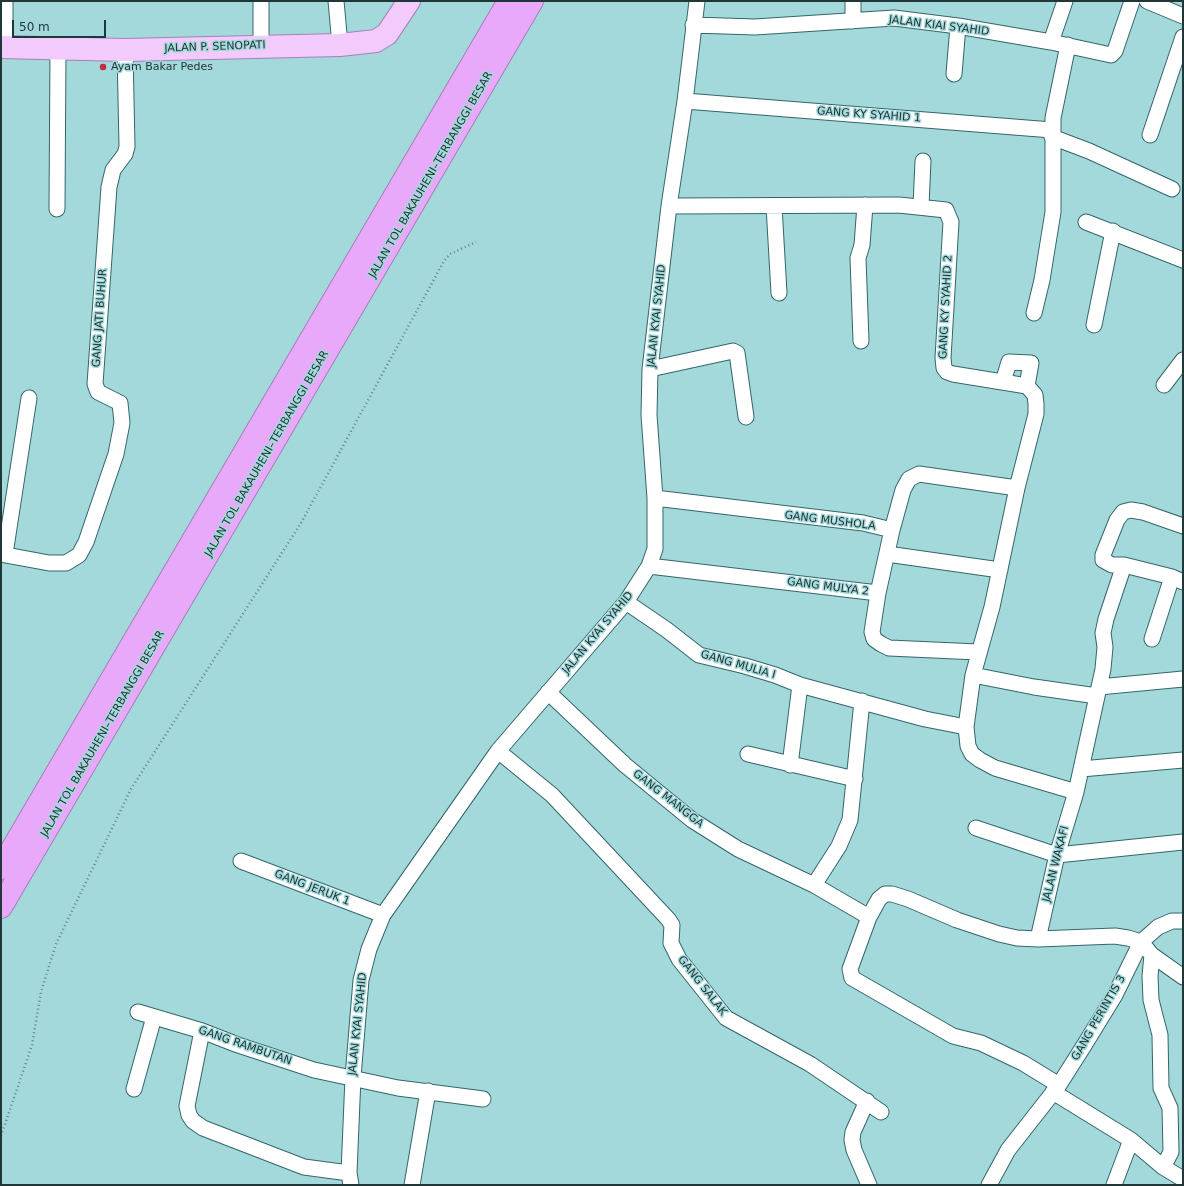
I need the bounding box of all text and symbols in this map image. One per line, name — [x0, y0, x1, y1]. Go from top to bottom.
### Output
scale bar — [14, 12, 108, 38]
street label: JALAN KIAI SYAHID — [888, 13, 990, 39]
text: 50 m — [19, 20, 50, 34]
street label: JALAN P. SENOPATI — [164, 39, 266, 55]
place label: Ayam Bakar Pedes — [111, 60, 213, 74]
marker: Ayam Bakar Pedes — [98, 62, 108, 72]
street label: JALAN TOL BAKAUHENI–TERBANGGI BESAR — [366, 69, 496, 281]
street label: GANG KY SYAHID 1 — [817, 105, 921, 125]
street label: GANG KY SYAHID 2 — [937, 255, 955, 359]
street label: JALAN KYAI SYAHID — [645, 264, 669, 368]
street label: GANG JATI BUHUR — [90, 268, 110, 368]
street label: JALAN TOL BAKAUHENI–TERBANGGI BESAR — [202, 348, 332, 560]
street label: GANG MUSHOLA — [784, 509, 876, 533]
street label: GANG MULYA 2 — [786, 575, 870, 599]
street label: JALAN KYAI SYAHID — [560, 589, 636, 677]
street label: JALAN TOL BAKAUHENI–TERBANGGI BESAR — [38, 628, 168, 840]
street label: GANG MULIA I — [699, 648, 777, 682]
street label: GANG MANGGA — [630, 767, 706, 831]
street label: JALAN WAKAFI — [1040, 825, 1072, 903]
street label: GANG JERUK 1 — [272, 868, 352, 908]
street label: GANG SALAK — [675, 954, 729, 1018]
street label: JALAN KYAI SYAHID — [346, 972, 370, 1076]
street label: GANG PERINTIS 3 — [1069, 973, 1129, 1063]
street label: GANG RAMBUTAN — [197, 1024, 293, 1068]

